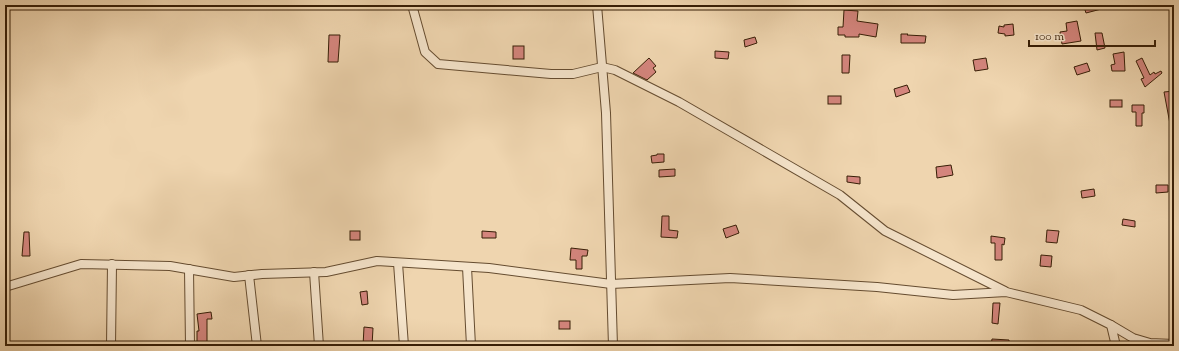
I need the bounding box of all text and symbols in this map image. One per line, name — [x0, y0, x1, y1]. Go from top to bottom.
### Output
scale bar — [1029, 22, 1155, 48]
text: 100 m — [1035, 28, 1064, 46]

